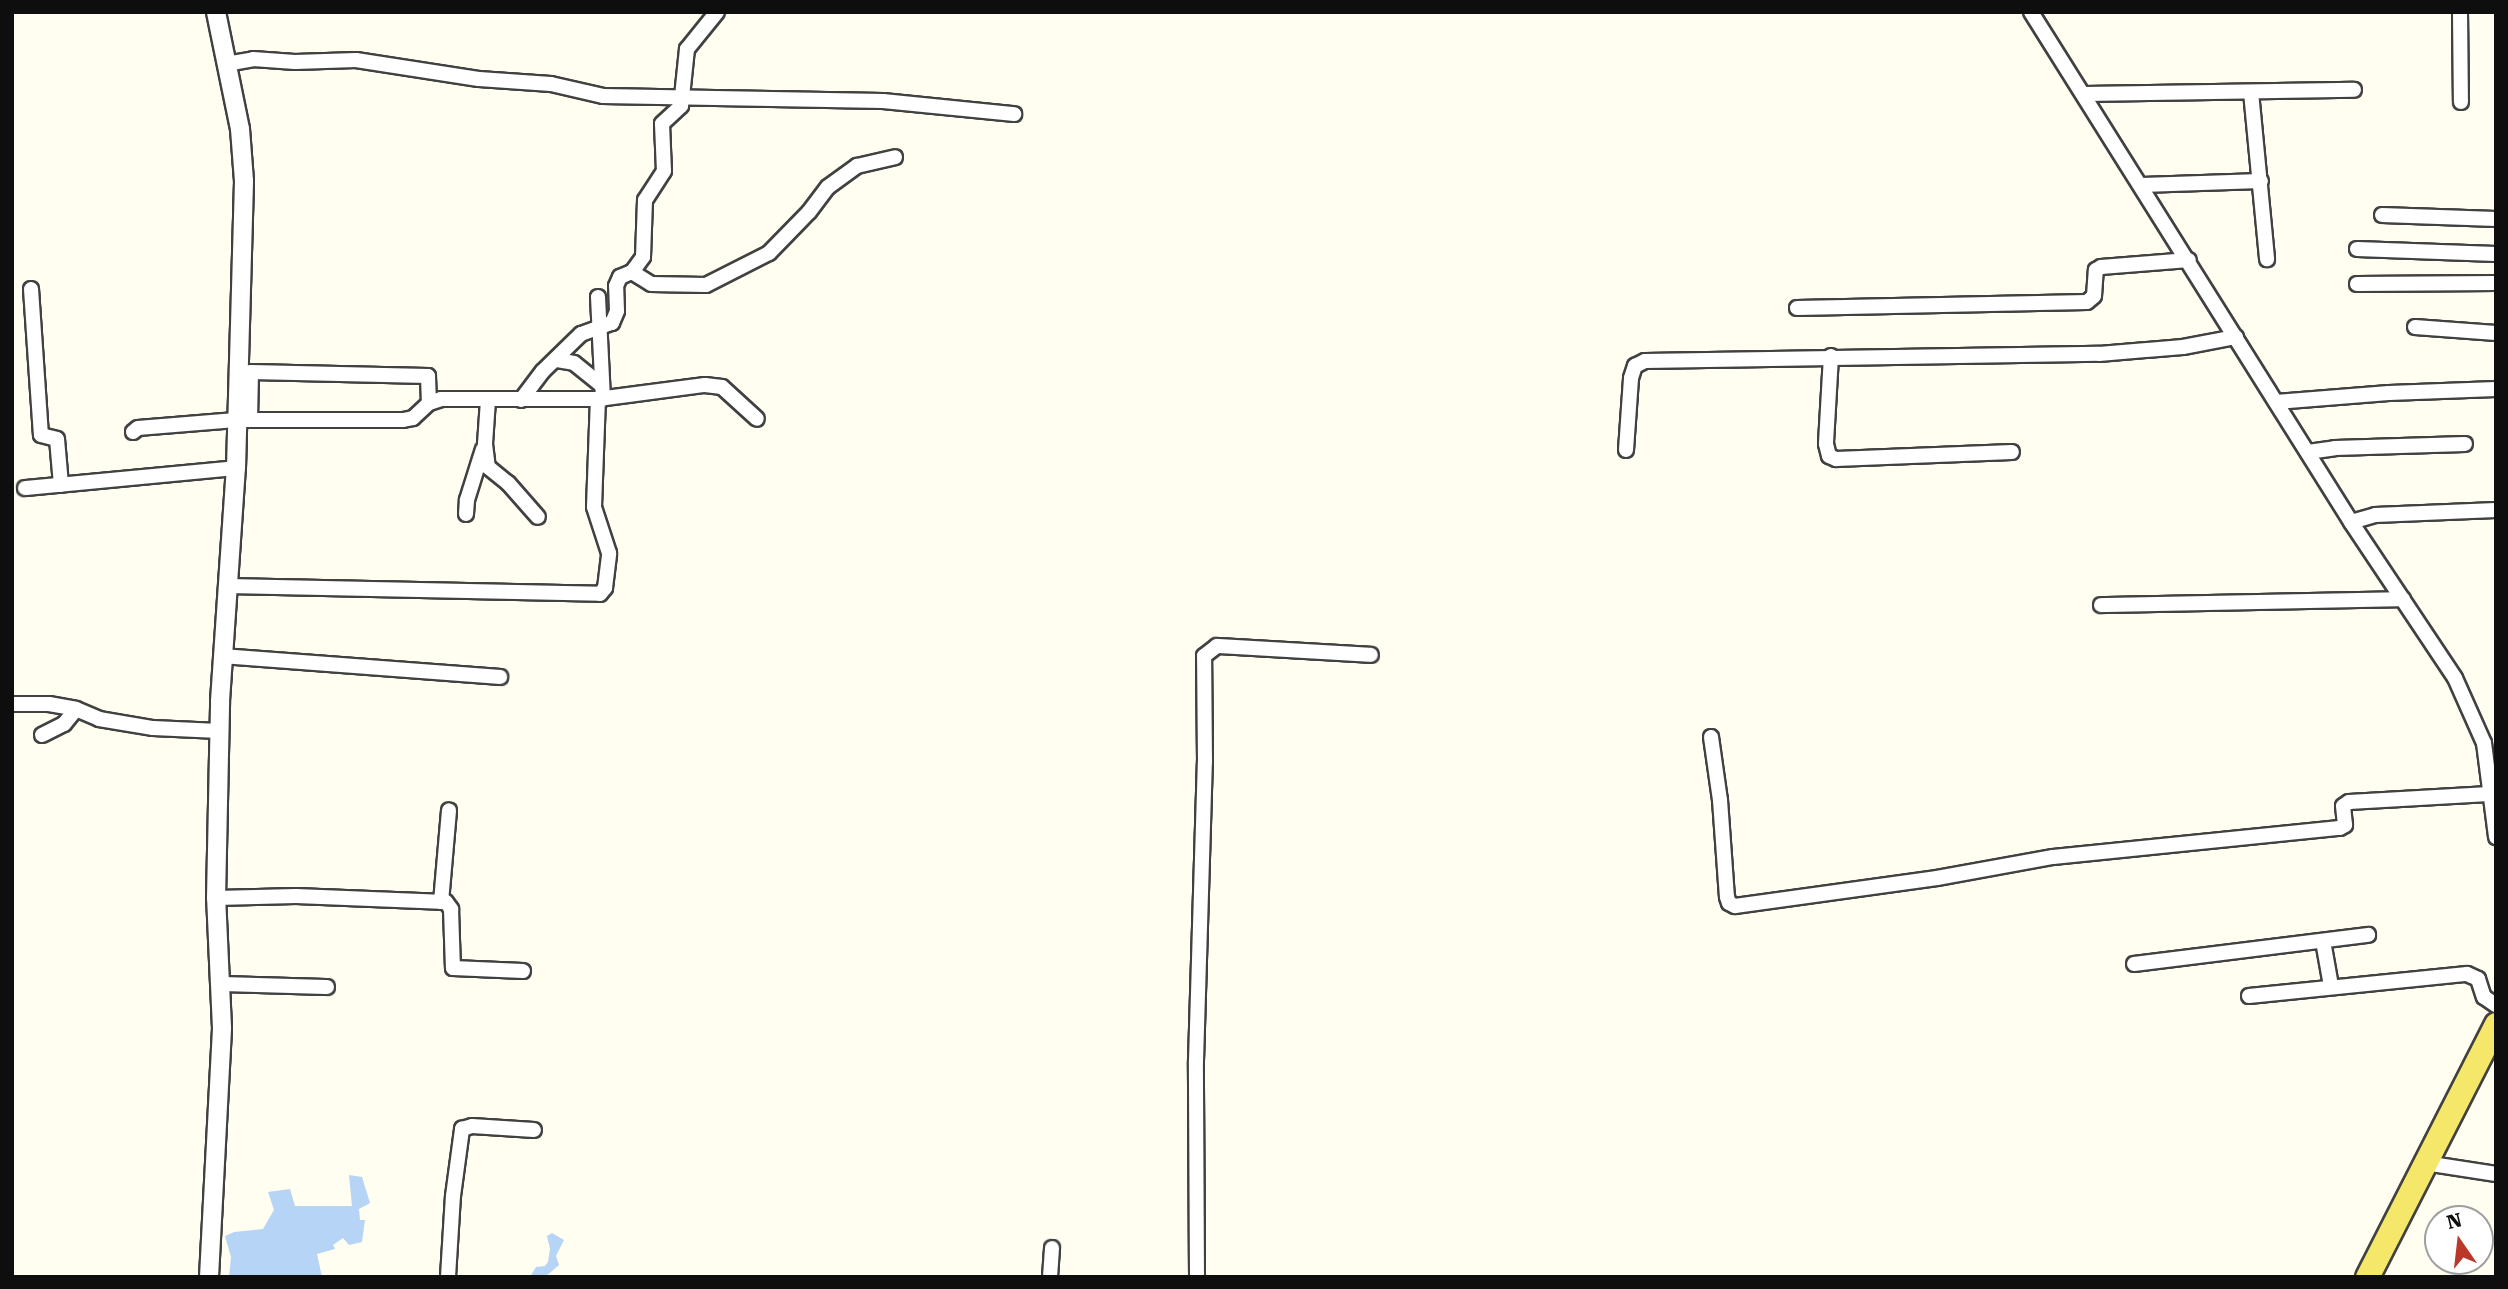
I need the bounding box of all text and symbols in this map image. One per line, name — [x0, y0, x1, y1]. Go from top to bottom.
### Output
north arrow — [2424, 1205, 2494, 1275]
text: N — [2444, 1208, 2464, 1234]

